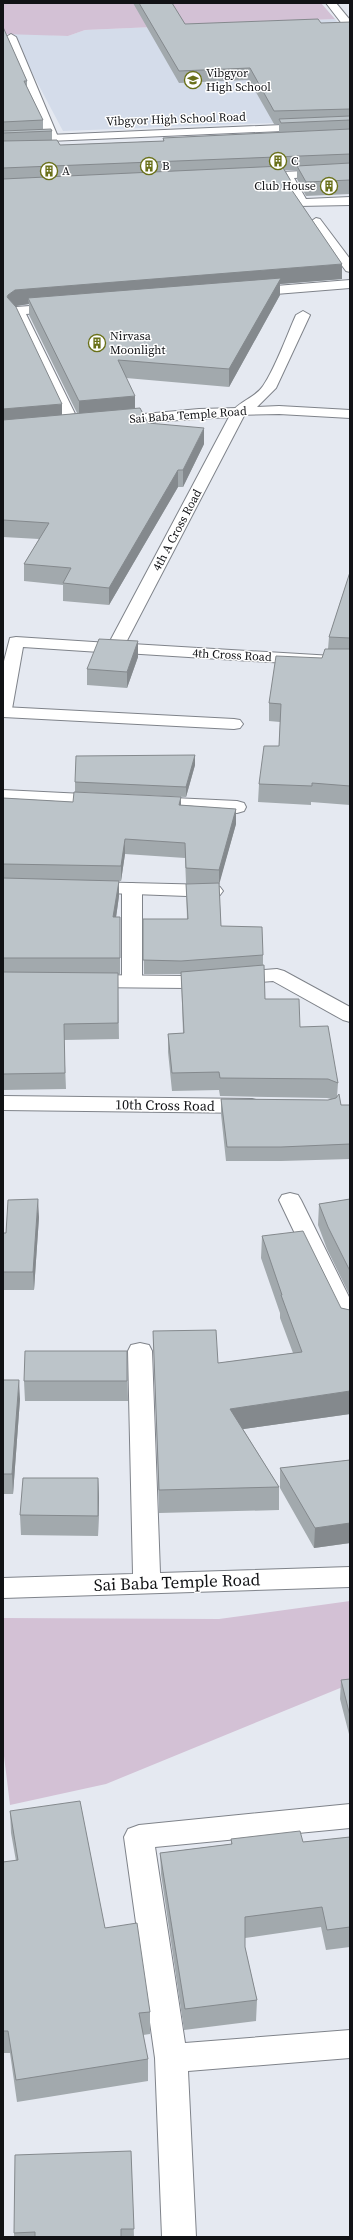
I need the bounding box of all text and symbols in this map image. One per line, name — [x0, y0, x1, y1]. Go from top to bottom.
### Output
place label: Vibgyor High School — [206, 65, 271, 95]
school or university icon: Vibgyor High School — [183, 70, 203, 90]
street label: Vibgyor High School Road — [106, 109, 246, 129]
building icon: C — [268, 151, 288, 171]
place label: C — [291, 153, 299, 169]
building icon: B — [139, 156, 159, 176]
place label: B — [162, 158, 170, 174]
building icon: A — [39, 161, 59, 181]
place label: A — [62, 163, 70, 179]
building icon: Club House — [319, 176, 339, 196]
place label: Club House — [254, 178, 316, 194]
place label: Nirvasa Moonlight — [110, 328, 165, 358]
building icon: Nirvasa Moonlight — [87, 333, 107, 353]
street label: Sai Baba Temple Road — [129, 403, 247, 427]
street label: 4th A Cross Road — [149, 486, 205, 574]
street label: 4th Cross Road — [192, 645, 272, 665]
street label: 10th Cross Road — [115, 1094, 215, 1116]
street label: Sai Baba Temple Road — [93, 1567, 261, 1597]

